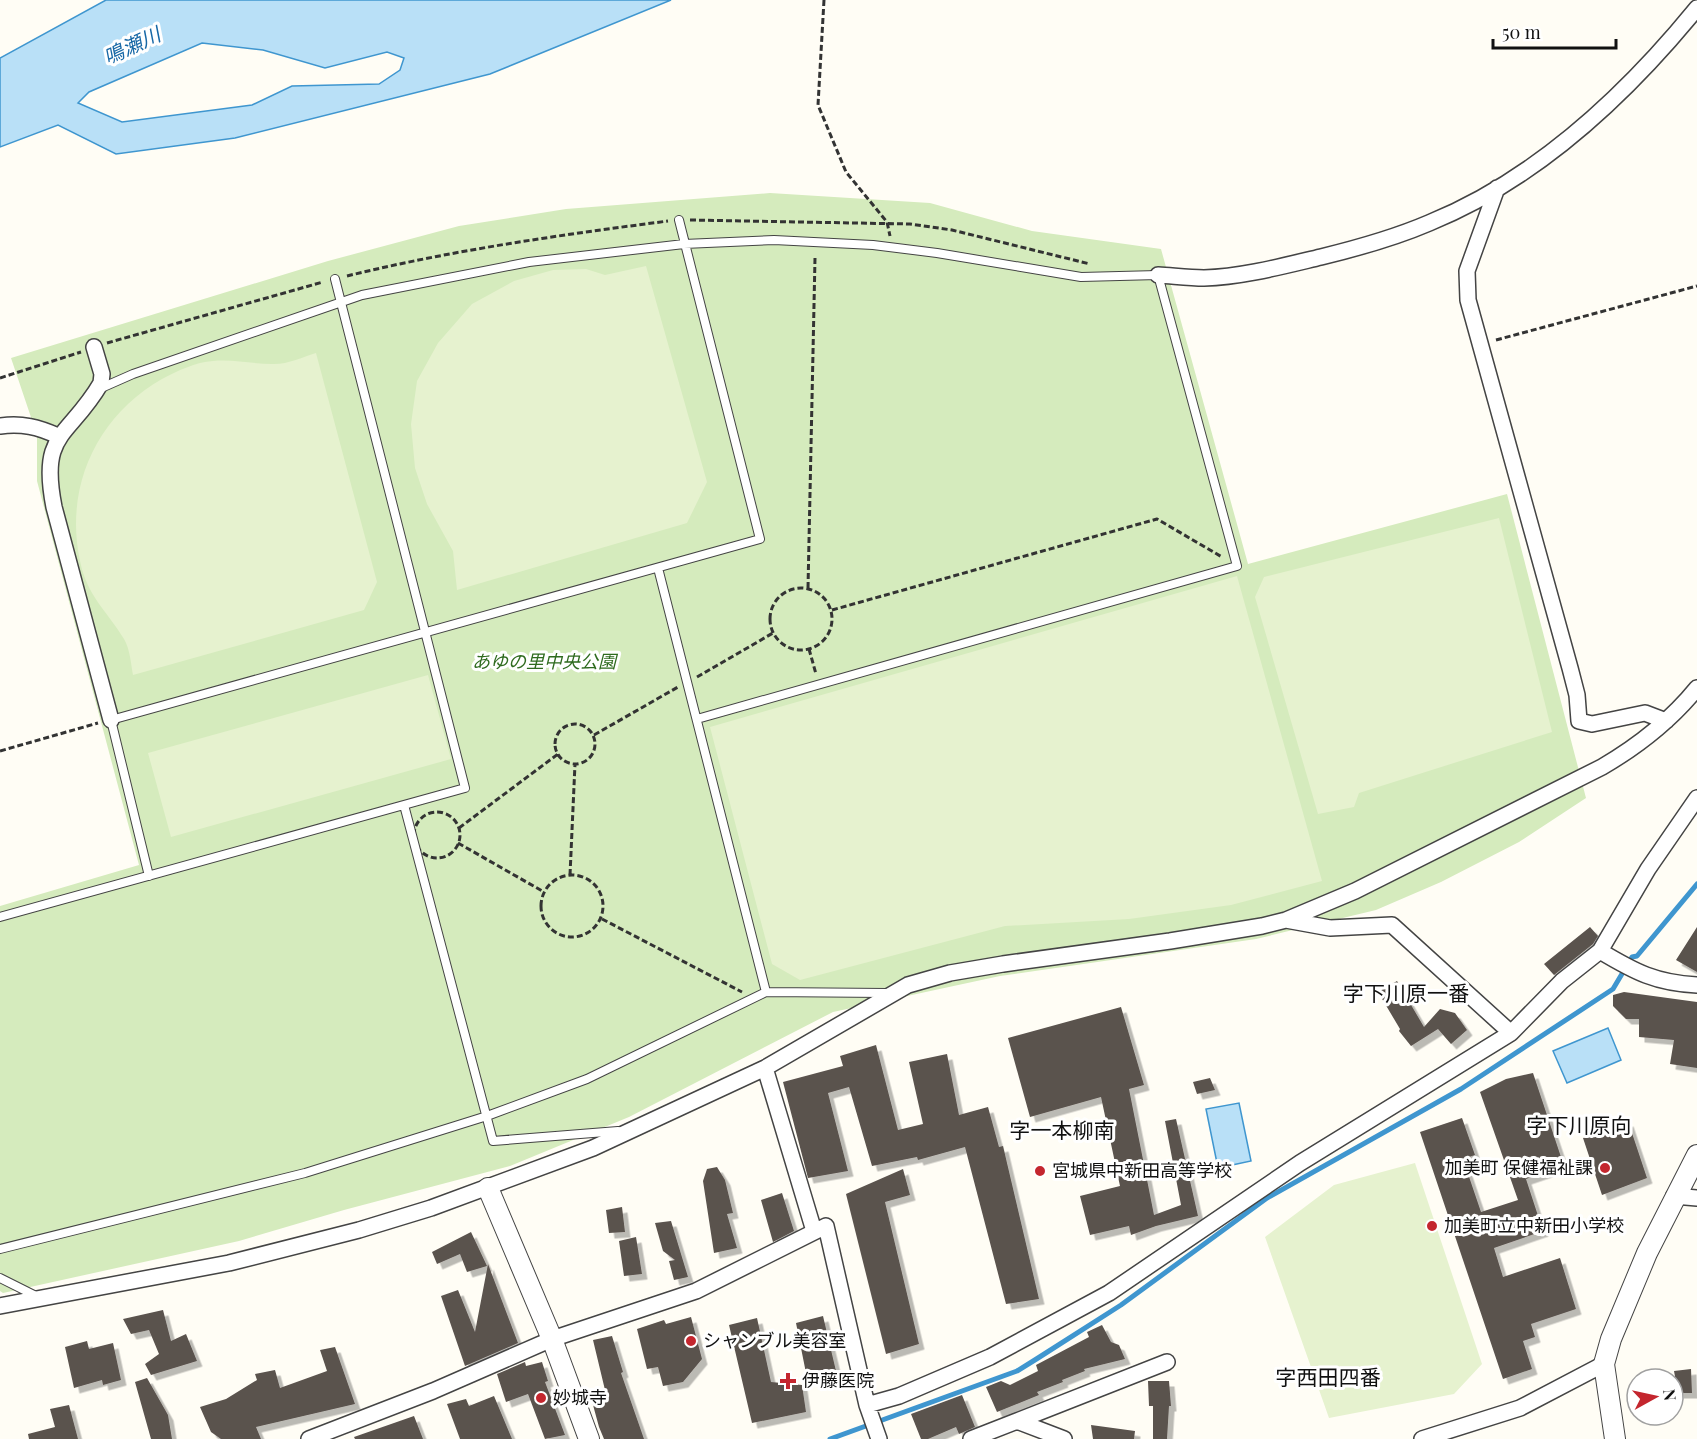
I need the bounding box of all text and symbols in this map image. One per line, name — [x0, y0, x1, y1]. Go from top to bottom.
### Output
scale bar — [1493, 12, 1616, 50]
water label: 鳴瀬川 — [98, 19, 166, 70]
text: 50 m — [1502, 20, 1541, 44]
park label: あゆの里中央公園 — [472, 649, 619, 673]
district label: 字下川原一番 — [1343, 978, 1469, 1006]
district label: 字下川原向 — [1527, 1110, 1632, 1138]
district label: 字一本柳南 — [1010, 1115, 1115, 1143]
place label: 加美町 保健福祉課 — [1445, 1155, 1593, 1179]
place label: 宮城県中新田高等学校 — [1052, 1158, 1232, 1182]
marker: 加美町 保健福祉課 — [1598, 1161, 1612, 1175]
marker: 宮城県中新田高等学校 — [1033, 1164, 1047, 1178]
place label: 加美町立中新田小学校 — [1444, 1213, 1624, 1237]
marker: 加美町立中新田小学校 — [1425, 1219, 1439, 1233]
place label: シャンブル美容室 — [703, 1328, 846, 1352]
marker: シャンブル美容室 — [684, 1334, 698, 1348]
district label: 字西田四番 — [1276, 1362, 1381, 1390]
north arrow — [1625, 1367, 1685, 1427]
place label: 伊藤医院 — [802, 1368, 874, 1392]
marker: 伊藤医院 — [779, 1372, 797, 1390]
place label: 妙城寺 — [553, 1385, 607, 1409]
text: N — [1659, 1388, 1682, 1402]
marker: 妙城寺 — [534, 1391, 548, 1405]

